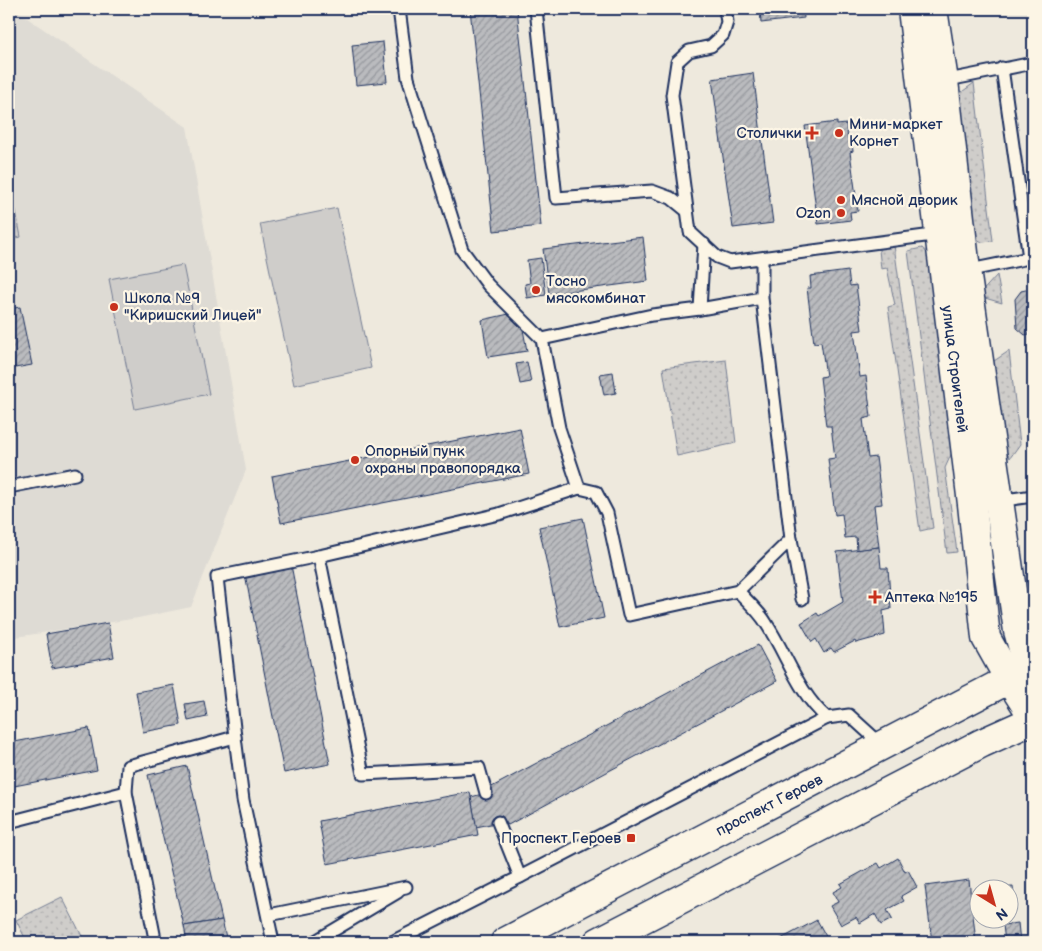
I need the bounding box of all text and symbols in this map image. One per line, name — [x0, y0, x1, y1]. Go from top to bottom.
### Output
place label: Мини-маркет Корнет — [849, 115, 943, 151]
place label: Столички — [736, 124, 802, 143]
marker: Столички — [806, 127, 818, 139]
marker: Мини-маркет Корнет — [833, 127, 845, 139]
place label: Мясной дворик — [851, 191, 958, 210]
marker: Мясной дворик — [835, 194, 847, 206]
place label: Ozon — [796, 204, 831, 223]
marker: Ozon — [835, 207, 847, 219]
place label: Тосно мясокомбинат — [546, 272, 646, 308]
marker: Тосно мясокомбинат — [530, 284, 542, 296]
place label: Школа №9 "Киришский Лицей" — [124, 289, 262, 325]
marker: Школа №9 "Киришский Лицей" — [108, 301, 120, 313]
street label: улица Строителей — [937, 304, 972, 434]
place label: Опорный пунк охраны правопорядка — [365, 442, 521, 478]
marker: Опорный пунк охраны правопорядка — [349, 454, 361, 466]
place label: Аптека №195 — [884, 588, 978, 607]
marker: Аптека №195 — [869, 591, 881, 603]
street label: проспект Героев — [713, 770, 826, 841]
place label: Проспект Героев — [501, 829, 621, 848]
marker: Проспект Героев — [625, 832, 637, 844]
north arrow — [970, 878, 1020, 928]
text: N — [992, 904, 1011, 924]

